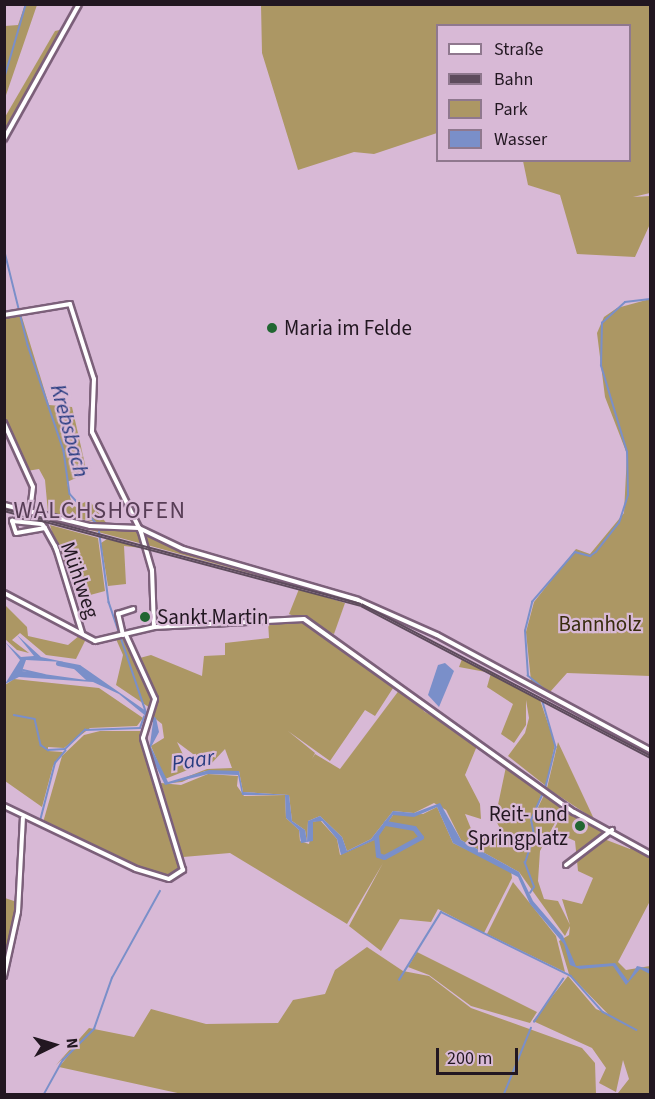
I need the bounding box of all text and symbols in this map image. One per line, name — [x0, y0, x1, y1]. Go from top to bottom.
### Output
legend — [436, 24, 631, 162]
text: Straße — [494, 37, 543, 62]
text: Bahn — [494, 67, 533, 92]
text: Park — [494, 97, 528, 122]
text: Wasser — [494, 127, 547, 152]
place label: Maria im Felde — [284, 315, 412, 341]
marker: Maria im Felde — [265, 321, 279, 335]
water label: Krebsbach — [44, 382, 94, 480]
district label: WALCHSHOFEN — [13, 497, 187, 525]
street label: Mühlweg — [55, 538, 105, 622]
place label: Sankt Martin — [157, 604, 268, 630]
marker: Sankt Martin — [138, 610, 152, 624]
park label: Bannholz — [559, 611, 641, 637]
water label: Paar — [170, 745, 216, 777]
place label: Reit- und Springplatz — [467, 801, 568, 851]
marker: Reit- und Springplatz — [573, 819, 587, 833]
north arrow — [24, 1015, 84, 1075]
scale bar — [439, 1036, 522, 1074]
text: N — [61, 1037, 83, 1050]
text: 200 m — [447, 1046, 492, 1071]

